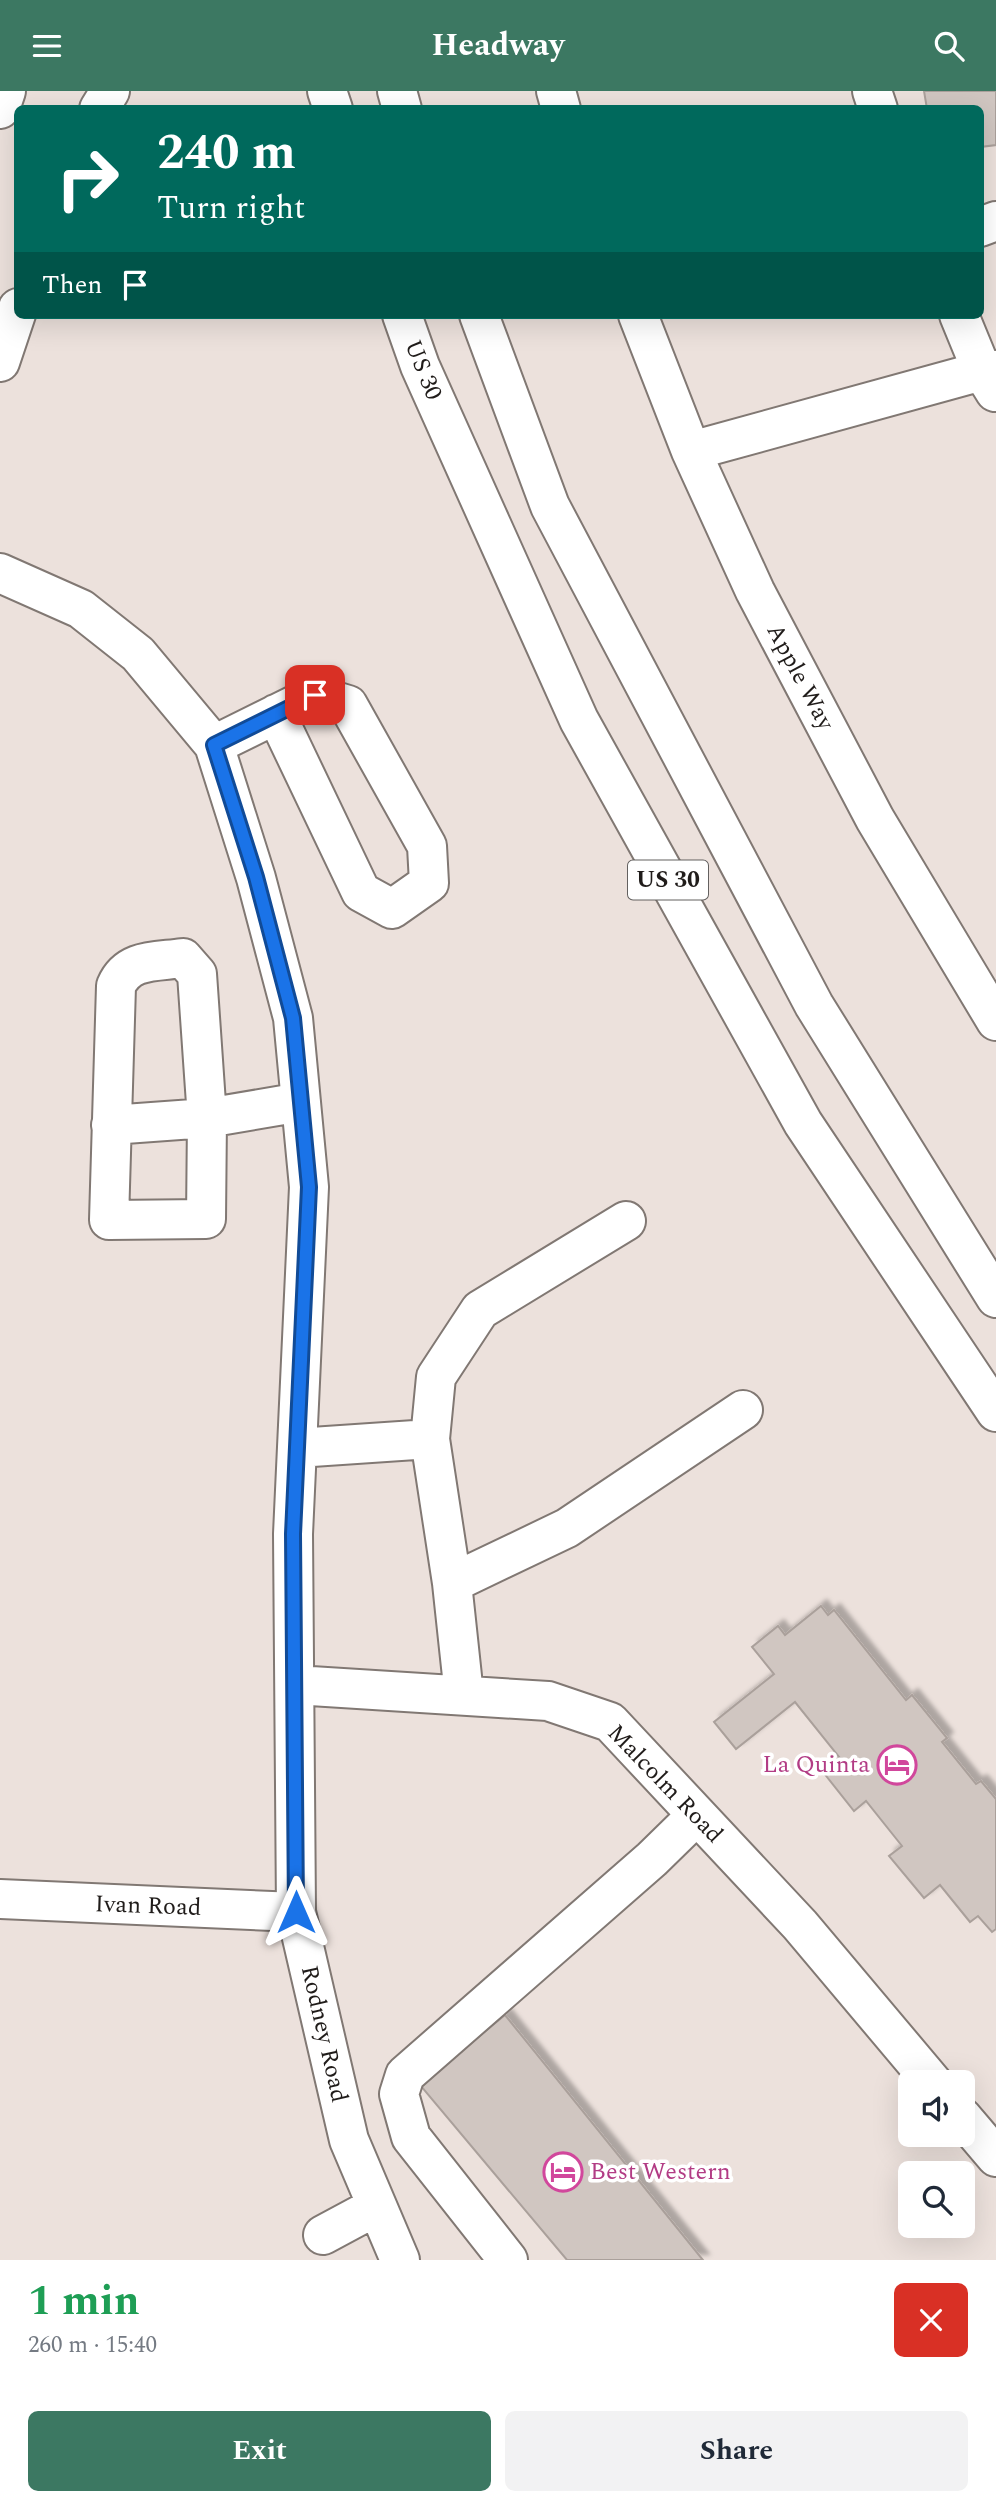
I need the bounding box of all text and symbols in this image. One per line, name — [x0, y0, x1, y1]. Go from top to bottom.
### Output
text: Headway — [432, 21, 564, 70]
icon: menu — [28, 27, 66, 65]
icon: search — [930, 27, 968, 65]
text: 240 m — [157, 116, 296, 191]
icon: right — [42, 133, 133, 224]
text: Turn right — [157, 184, 305, 233]
text: Then — [42, 265, 102, 305]
icon: arrive — [116, 266, 154, 304]
street label: US 30 — [395, 334, 451, 406]
street label: Apple Way — [757, 617, 844, 738]
pin — [285, 665, 345, 725]
icon: arrive — [296, 676, 334, 714]
road number: US 30 — [628, 860, 708, 899]
street label: Malcolm Road — [599, 1716, 731, 1852]
hotel icon: La Quinta — [876, 1744, 918, 1786]
place label: La Quinta — [763, 1747, 870, 1783]
position arrow — [259, 1875, 333, 1949]
street label: Ivan Road — [94, 1886, 202, 1926]
street label: Rodney Road — [291, 1962, 357, 2106]
map controls — [898, 2070, 975, 2238]
button: sound — [898, 2070, 975, 2147]
hotel icon: Best Western — [542, 2151, 584, 2193]
place label: Best Western — [590, 2154, 731, 2190]
button: search — [898, 2161, 975, 2238]
text: 1 min — [28, 2270, 140, 2333]
button: close — [894, 2283, 968, 2357]
text: 260 m · 15:40 — [28, 2328, 157, 2363]
button: Exit — [28, 2411, 491, 2491]
button: Share — [505, 2411, 968, 2491]

